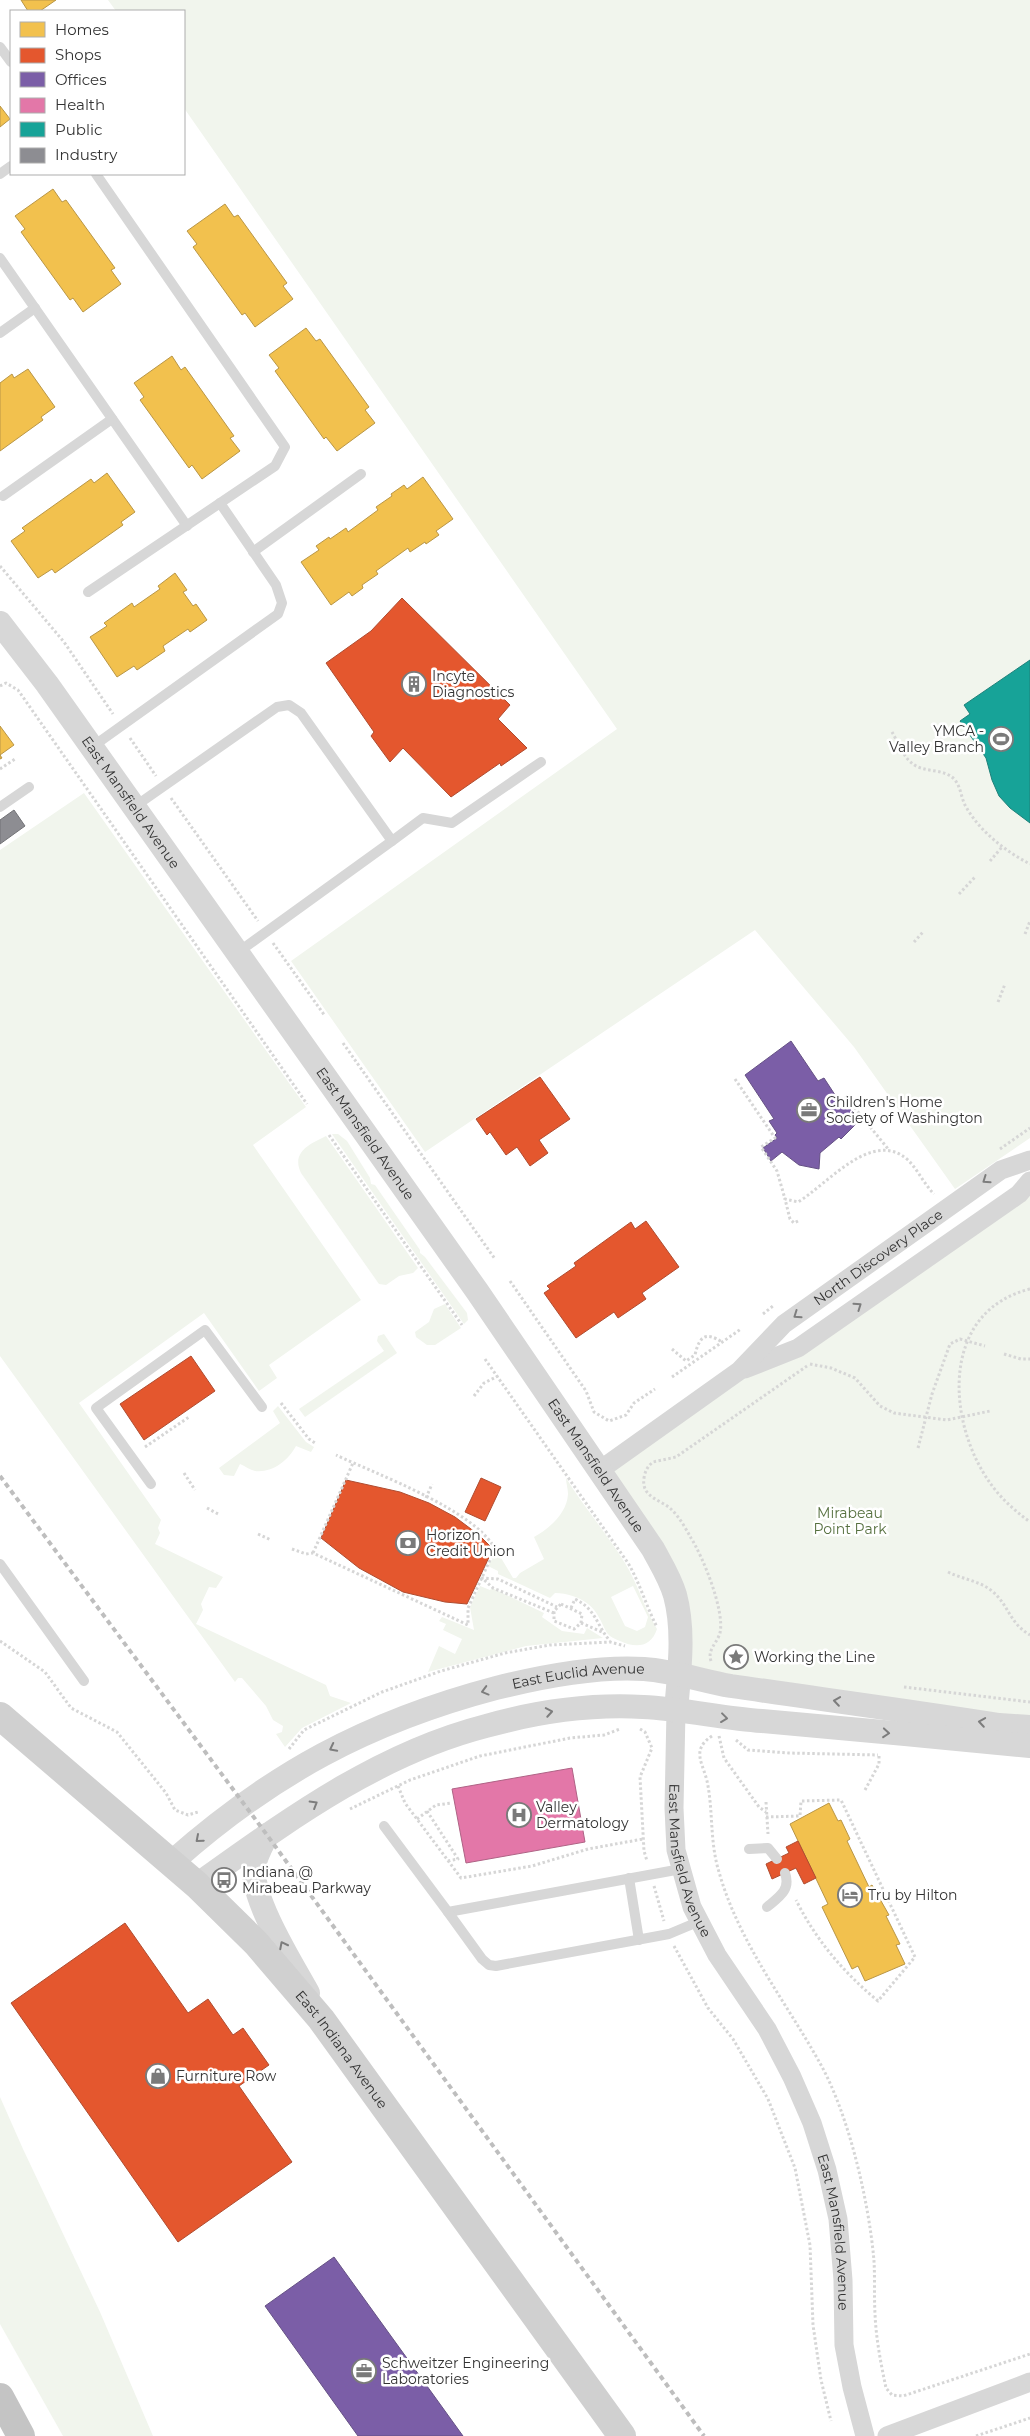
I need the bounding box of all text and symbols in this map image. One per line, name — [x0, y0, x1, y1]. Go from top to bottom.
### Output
legend — [10, 10, 185, 175]
text: Homes — [55, 20, 109, 39]
text: Shops — [55, 45, 101, 64]
text: Offices — [55, 70, 107, 89]
text: Health — [55, 95, 105, 114]
text: Public — [55, 120, 103, 139]
text: Industry — [55, 145, 118, 164]
place label: Incyte Diagnostics — [432, 667, 515, 701]
building icon: Incyte Diagnostics — [401, 671, 427, 697]
place label: YMCA - Valley Branch — [889, 722, 984, 756]
sports icon: YMCA - Valley Branch — [988, 726, 1014, 752]
street label: East Mansfield Avenue — [78, 732, 184, 872]
street label: East Mansfield Avenue — [312, 1064, 419, 1203]
place label: Children's Home Society of Washington — [826, 1093, 983, 1127]
office icon: Children's Home Society of Washington — [796, 1097, 822, 1123]
one-way arrow — [982, 1174, 992, 1183]
street label: North Discovery Place — [810, 1205, 946, 1309]
one-way arrow — [852, 1303, 862, 1312]
one-way arrow — [793, 1309, 802, 1318]
street label: East Mansfield Avenue — [544, 1395, 648, 1536]
park label: Mirabeau Point Park — [813, 1504, 887, 1538]
place label: Horizon Credit Union — [426, 1526, 515, 1560]
bank icon: Horizon Credit Union — [395, 1530, 421, 1556]
place icon: Working the Line — [723, 1644, 749, 1670]
place label: Working the Line — [754, 1648, 875, 1666]
street label: East Euclid Avenue — [510, 1659, 645, 1693]
one-way arrow — [481, 1685, 490, 1696]
one-way arrow — [833, 1696, 841, 1707]
one-way arrow — [545, 1708, 554, 1718]
one-way arrow — [721, 1712, 729, 1723]
one-way arrow — [977, 1718, 986, 1728]
one-way arrow — [883, 1727, 891, 1738]
one-way arrow — [330, 1742, 339, 1752]
street label: East Mansfield Avenue — [665, 1784, 715, 1940]
place label: Valley Dermatology — [536, 1798, 629, 1832]
one-way arrow — [308, 1801, 318, 1810]
hospital icon: Valley Dermatology — [506, 1802, 532, 1828]
one-way arrow — [195, 1833, 204, 1842]
place label: Indiana @ Mirabeau Parkway — [242, 1863, 371, 1897]
bus stop icon: Indiana @ Mirabeau Parkway — [211, 1867, 237, 1893]
hotel icon: Tru by Hilton — [837, 1882, 863, 1908]
place label: Tru by Hilton — [868, 1886, 958, 1904]
one-way arrow — [279, 1941, 289, 1950]
street label: East Indiana Avenue — [291, 1987, 392, 2112]
shop icon: Furniture Row — [145, 2063, 171, 2089]
place label: Furniture Row — [176, 2067, 277, 2085]
street label: East Mansfield Avenue — [813, 2151, 852, 2311]
place label: Schweitzer Engineering Laboratories — [382, 2354, 549, 2388]
office icon: Schweitzer Engineering Laboratories — [351, 2358, 377, 2384]

